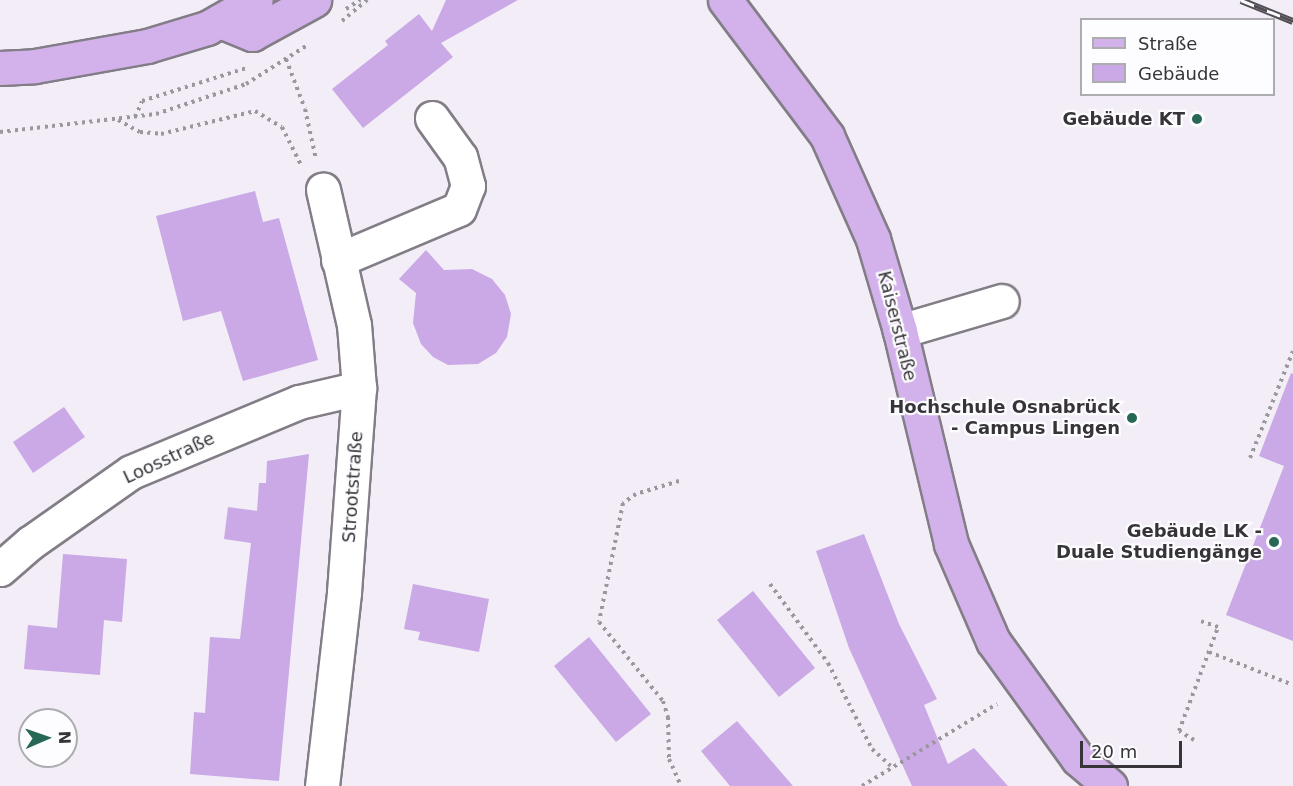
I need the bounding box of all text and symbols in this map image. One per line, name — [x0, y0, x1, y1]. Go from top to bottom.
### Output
legend — [1080, 18, 1275, 96]
text: Straße — [1138, 33, 1197, 54]
text: Gebäude — [1138, 63, 1219, 84]
place label: Gebäude KT — [1063, 108, 1185, 130]
marker: Gebäude KT — [1190, 112, 1204, 126]
street label: Kaiserstraße — [873, 269, 921, 383]
place label: Hochschule Osnabrück - Campus Lingen — [889, 397, 1120, 440]
marker: Hochschule Osnabrück - Campus Lingen — [1125, 411, 1139, 425]
street label: Loosstraße — [120, 427, 218, 489]
street label: Strootstraße — [338, 430, 368, 544]
place label: Gebäude LK - Duale Studiengänge — [1056, 521, 1262, 564]
marker: Gebäude LK - Duale Studiengänge — [1267, 535, 1281, 549]
north arrow — [18, 708, 78, 768]
scale bar — [1083, 729, 1185, 767]
text: N — [55, 730, 74, 744]
text: 20 m — [1091, 741, 1137, 762]

